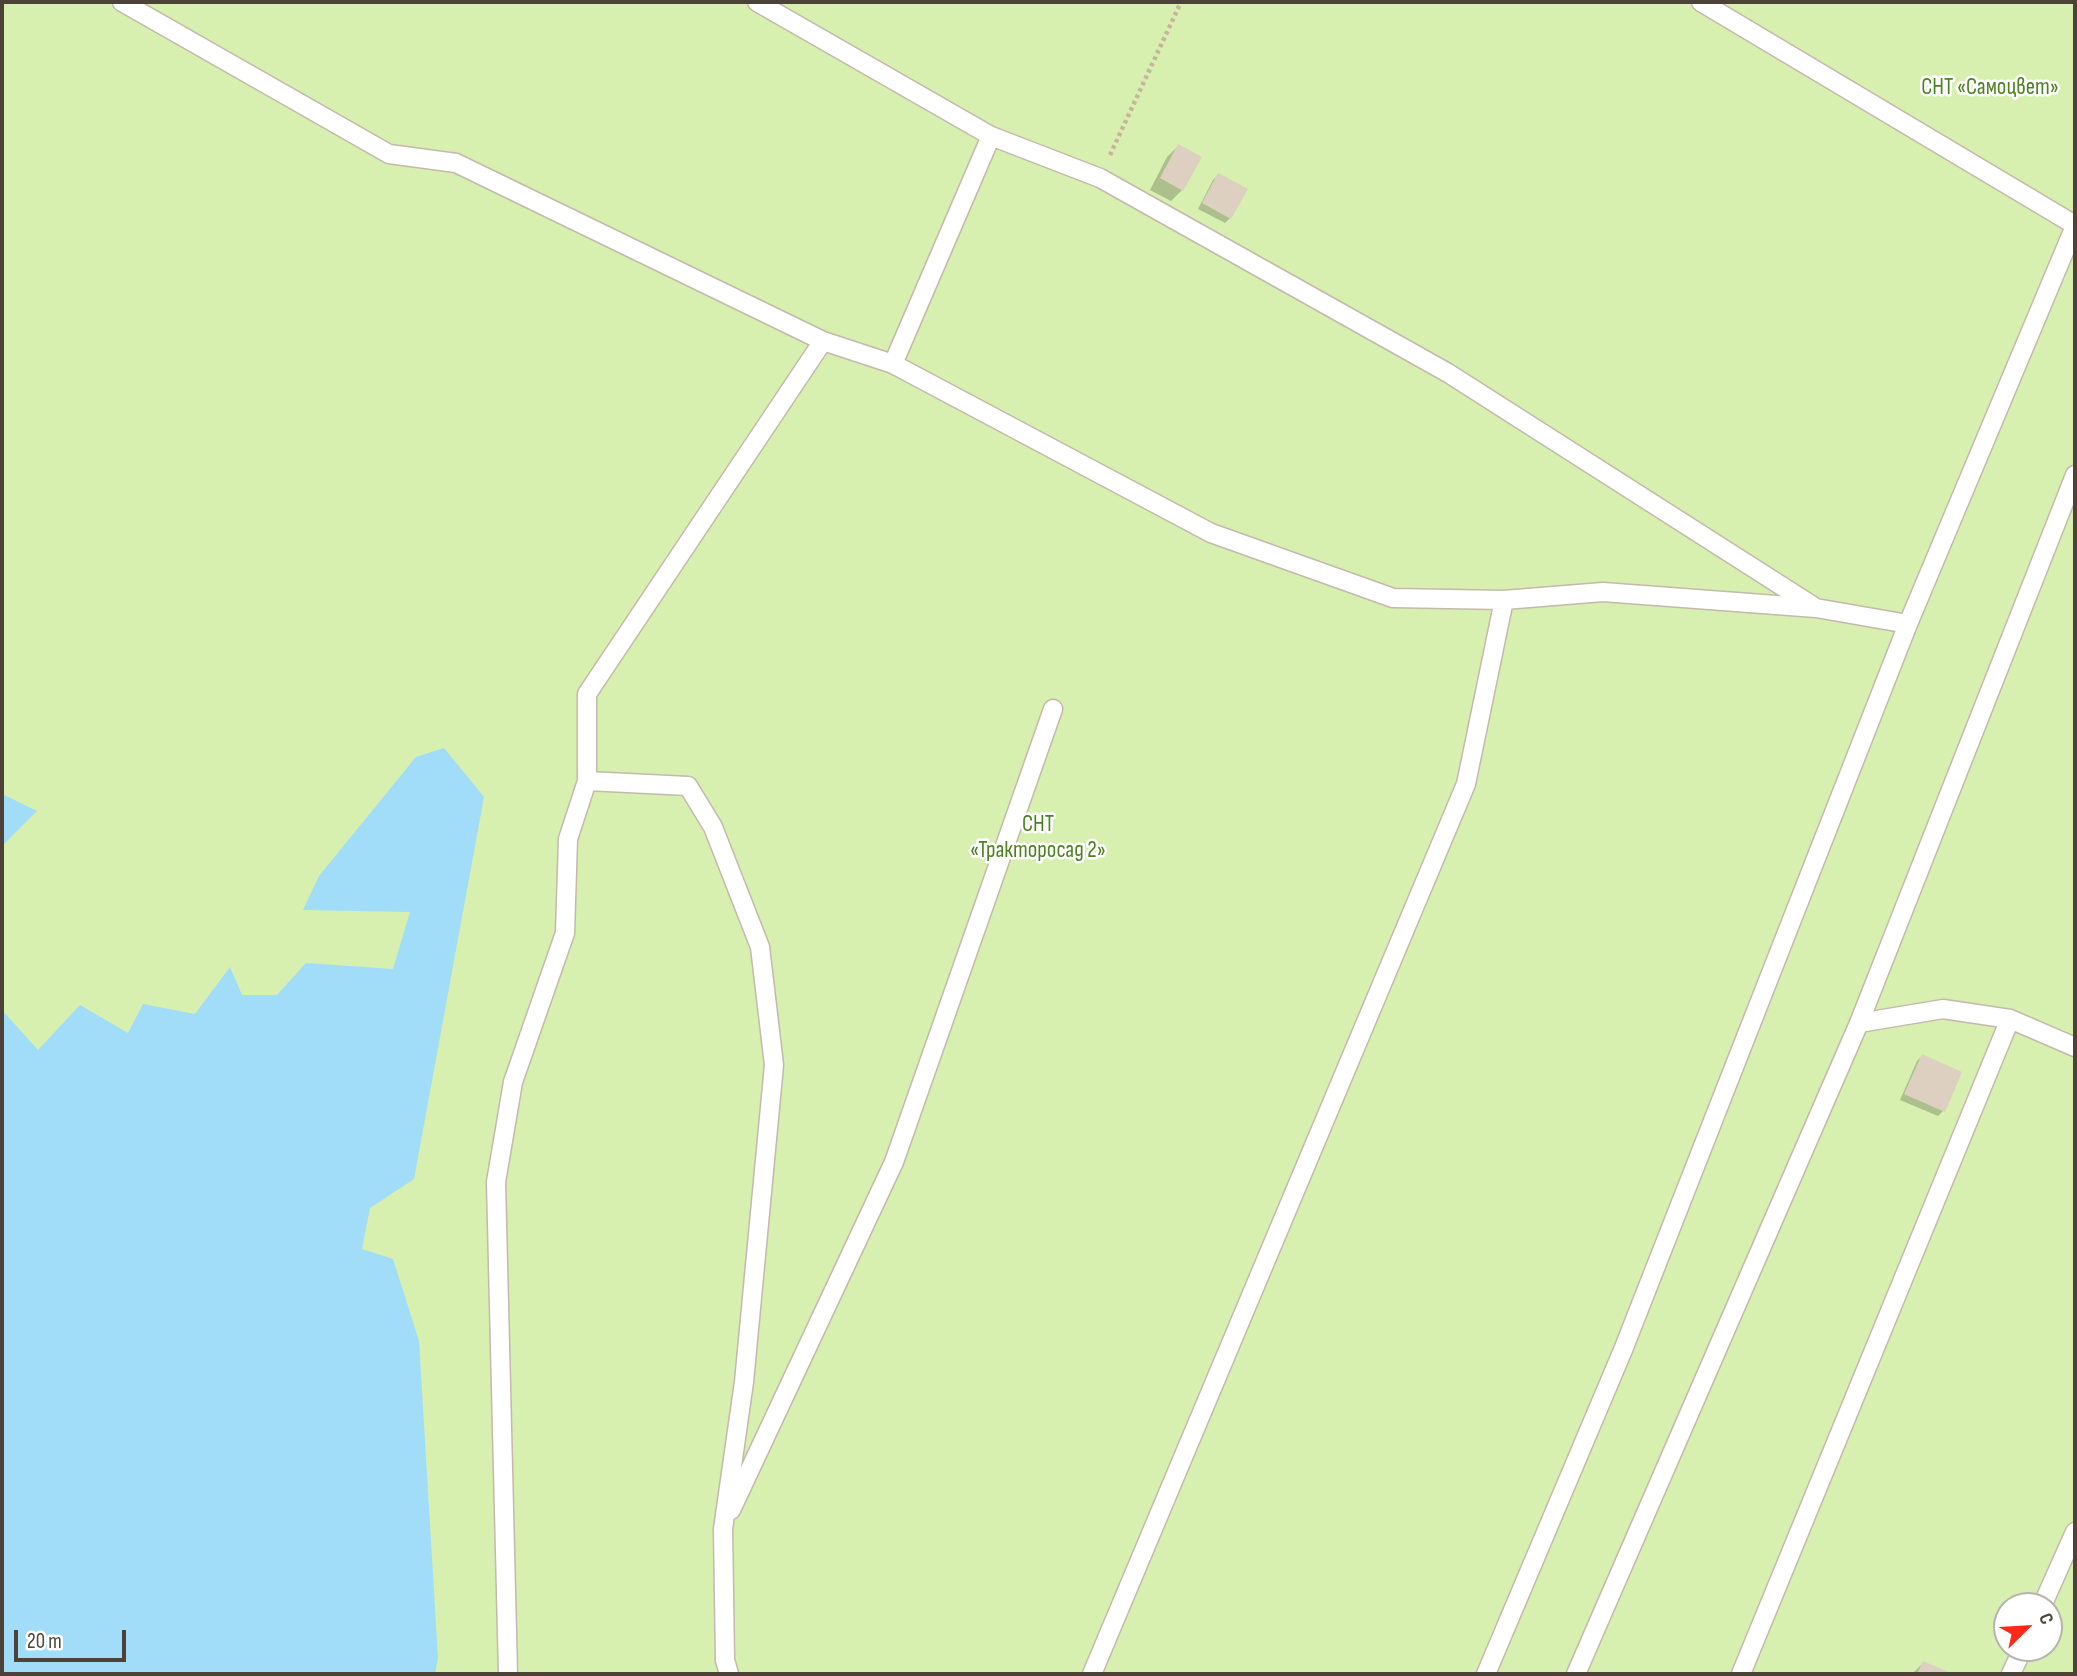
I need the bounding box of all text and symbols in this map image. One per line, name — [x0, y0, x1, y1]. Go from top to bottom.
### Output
park label: СНТ «Самоцвет» — [1921, 74, 2059, 102]
park label: СНТ «Тракторосад 2» — [970, 811, 1106, 865]
north arrow — [1993, 1592, 2063, 1662]
text: С — [2033, 1610, 2058, 1628]
scale bar — [18, 1616, 130, 1660]
text: 20 m — [27, 1629, 62, 1654]

